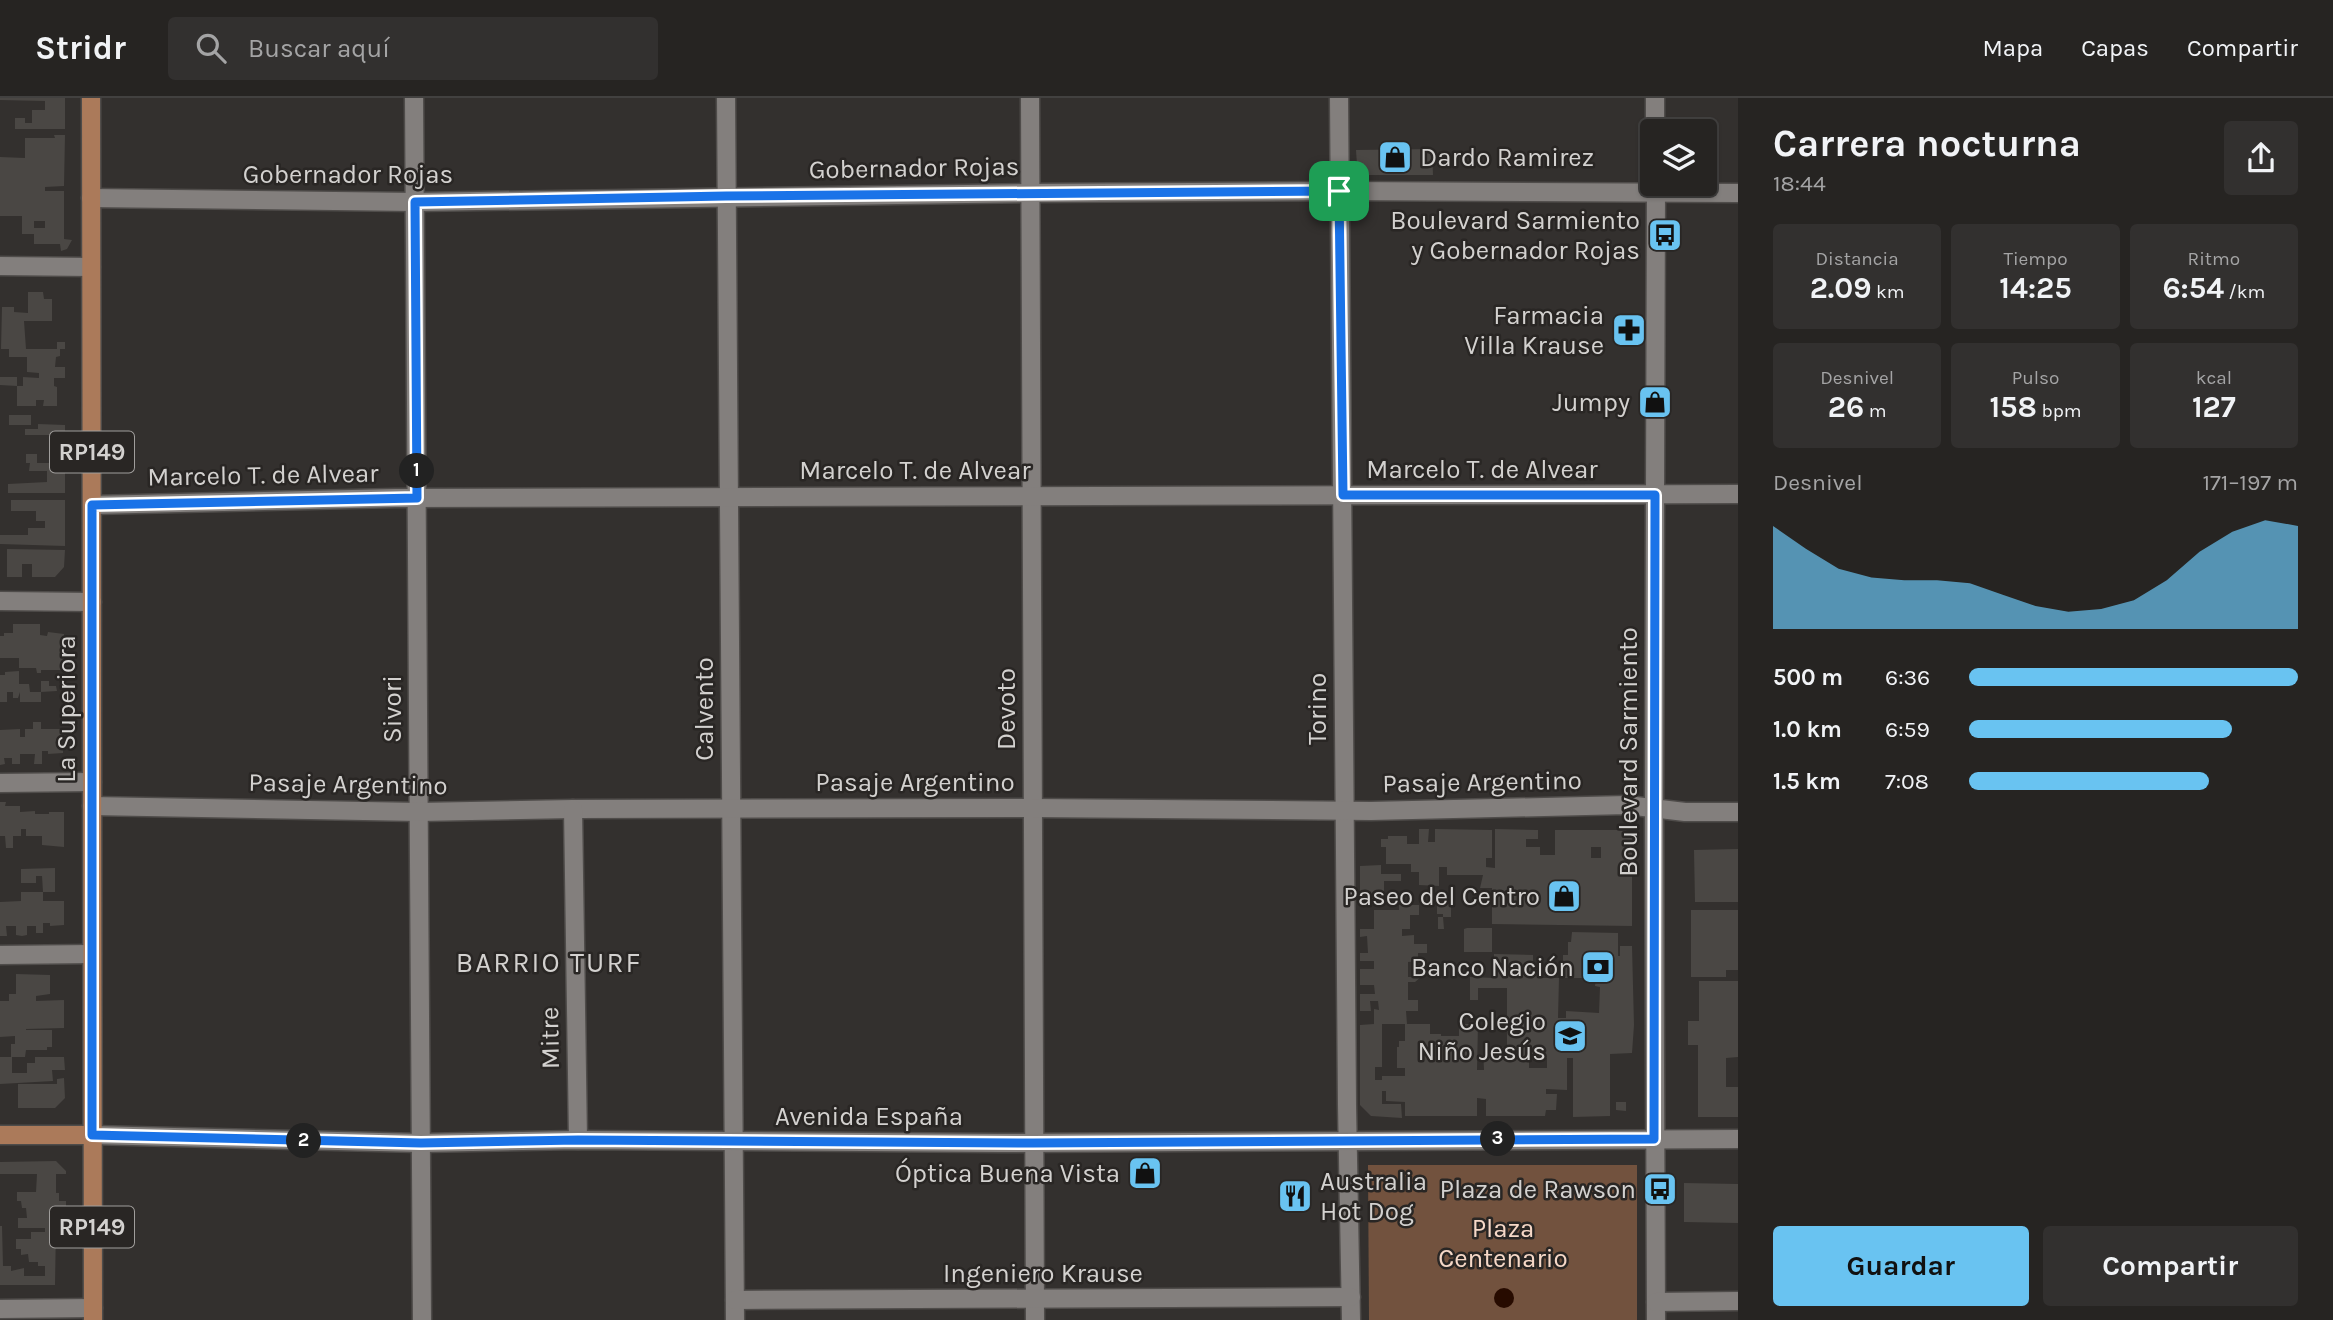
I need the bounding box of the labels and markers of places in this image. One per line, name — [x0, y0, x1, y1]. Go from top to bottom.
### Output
shop icon: Dardo Ramirez — [1376, 138, 1414, 176]
place label: Dardo Ramirez — [1420, 142, 1594, 173]
pin — [1309, 161, 1369, 221]
place label: Boulevard Sarmiento y Gobernador Rojas — [1390, 205, 1640, 266]
bus stop icon: Boulevard Sarmiento y Gobernador Rojas — [1646, 216, 1684, 254]
place label: Farmacia Villa Krause — [1464, 300, 1604, 361]
pharmacy icon: Farmacia Villa Krause — [1610, 311, 1648, 349]
shop icon: Jumpy — [1636, 383, 1674, 421]
place label: Jumpy — [1552, 387, 1630, 418]
pin: 1 — [400, 454, 434, 488]
shop icon: Paseo del Centro — [1545, 877, 1583, 915]
place label: Paseo del Centro — [1343, 881, 1540, 912]
bank icon: Banco Nación — [1579, 948, 1617, 986]
place label: Banco Nación — [1411, 952, 1574, 983]
place label: Colegio Niño Jesús — [1417, 1006, 1546, 1067]
school or university icon: Colegio Niño Jesús — [1551, 1017, 1589, 1055]
pin: 3 — [1480, 1122, 1516, 1156]
pin: 2 — [286, 1124, 322, 1158]
shop icon: Óptica Buena Vista — [1126, 1154, 1164, 1192]
place label: Óptica Buena Vista — [895, 1157, 1120, 1189]
place label: Australia Hot Dog — [1320, 1166, 1427, 1227]
bus stop icon: Plaza de Rawson — [1641, 1170, 1679, 1208]
place label: Plaza de Rawson — [1440, 1174, 1636, 1205]
restaurant icon: Australia Hot Dog — [1276, 1177, 1314, 1215]

